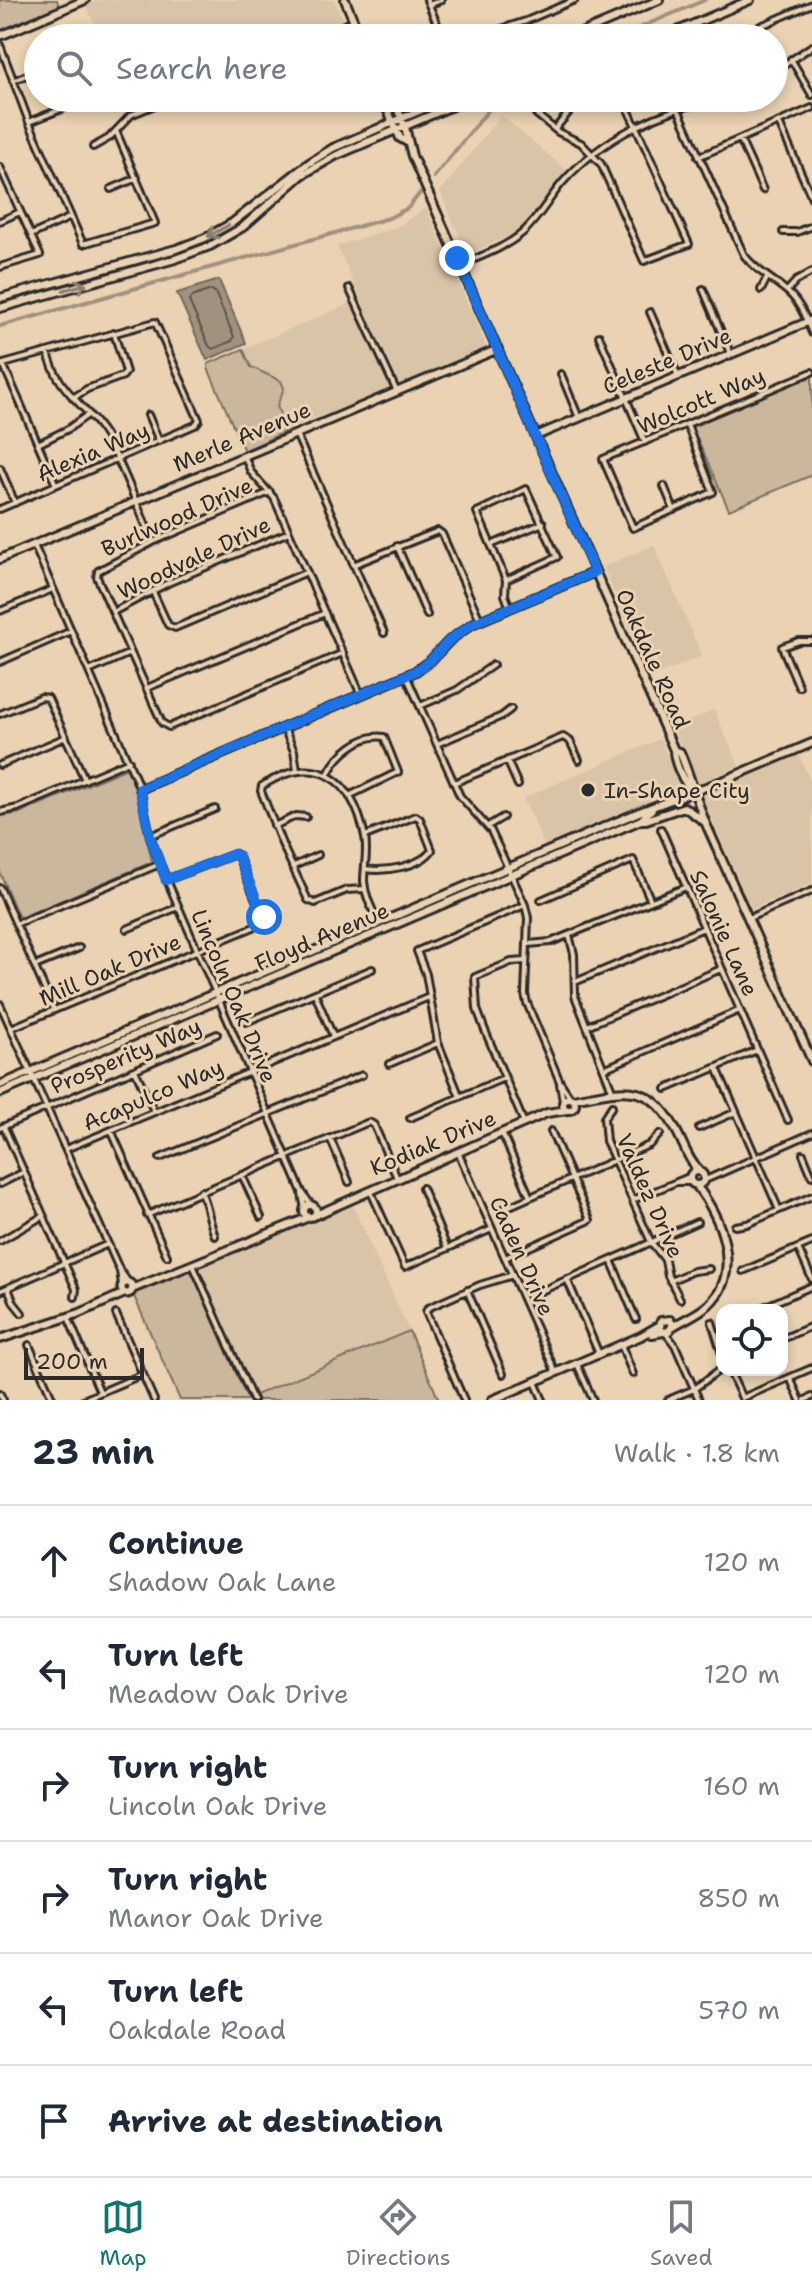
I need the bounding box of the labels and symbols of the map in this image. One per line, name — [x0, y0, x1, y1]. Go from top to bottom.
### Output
one-way arrow — [207, 223, 231, 239]
route end — [439, 240, 475, 276]
one-way arrow — [62, 279, 88, 294]
street label: Celeste Drive — [598, 321, 736, 401]
street label: Wolcott Way — [633, 361, 769, 441]
street label: Merle Avenue — [169, 395, 315, 479]
street label: Alexia Way — [32, 415, 154, 489]
street label: Burlwood Drive — [97, 471, 257, 563]
street label: Woodvale Drive — [113, 510, 275, 606]
street label: Oakdale Road — [609, 584, 697, 734]
place label: In-Shape City — [604, 776, 750, 805]
marker: In-Shape City — [579, 781, 597, 799]
street label: Salonie Lane — [683, 865, 765, 1001]
street label: Floyd Avenue — [251, 896, 393, 978]
route start — [246, 899, 282, 935]
street label: Lincoln Oak Drive — [184, 905, 284, 1087]
street label: Mill Oak Drive — [35, 927, 185, 1013]
street label: Prosperity Way — [46, 1011, 206, 1101]
street label: Acapulco Way — [78, 1052, 228, 1138]
street label: Kodiak Drive — [366, 1103, 500, 1183]
street label: Valdez Drive — [610, 1129, 690, 1263]
street label: Caden Drive — [483, 1192, 561, 1320]
scale bar — [24, 1344, 144, 1380]

